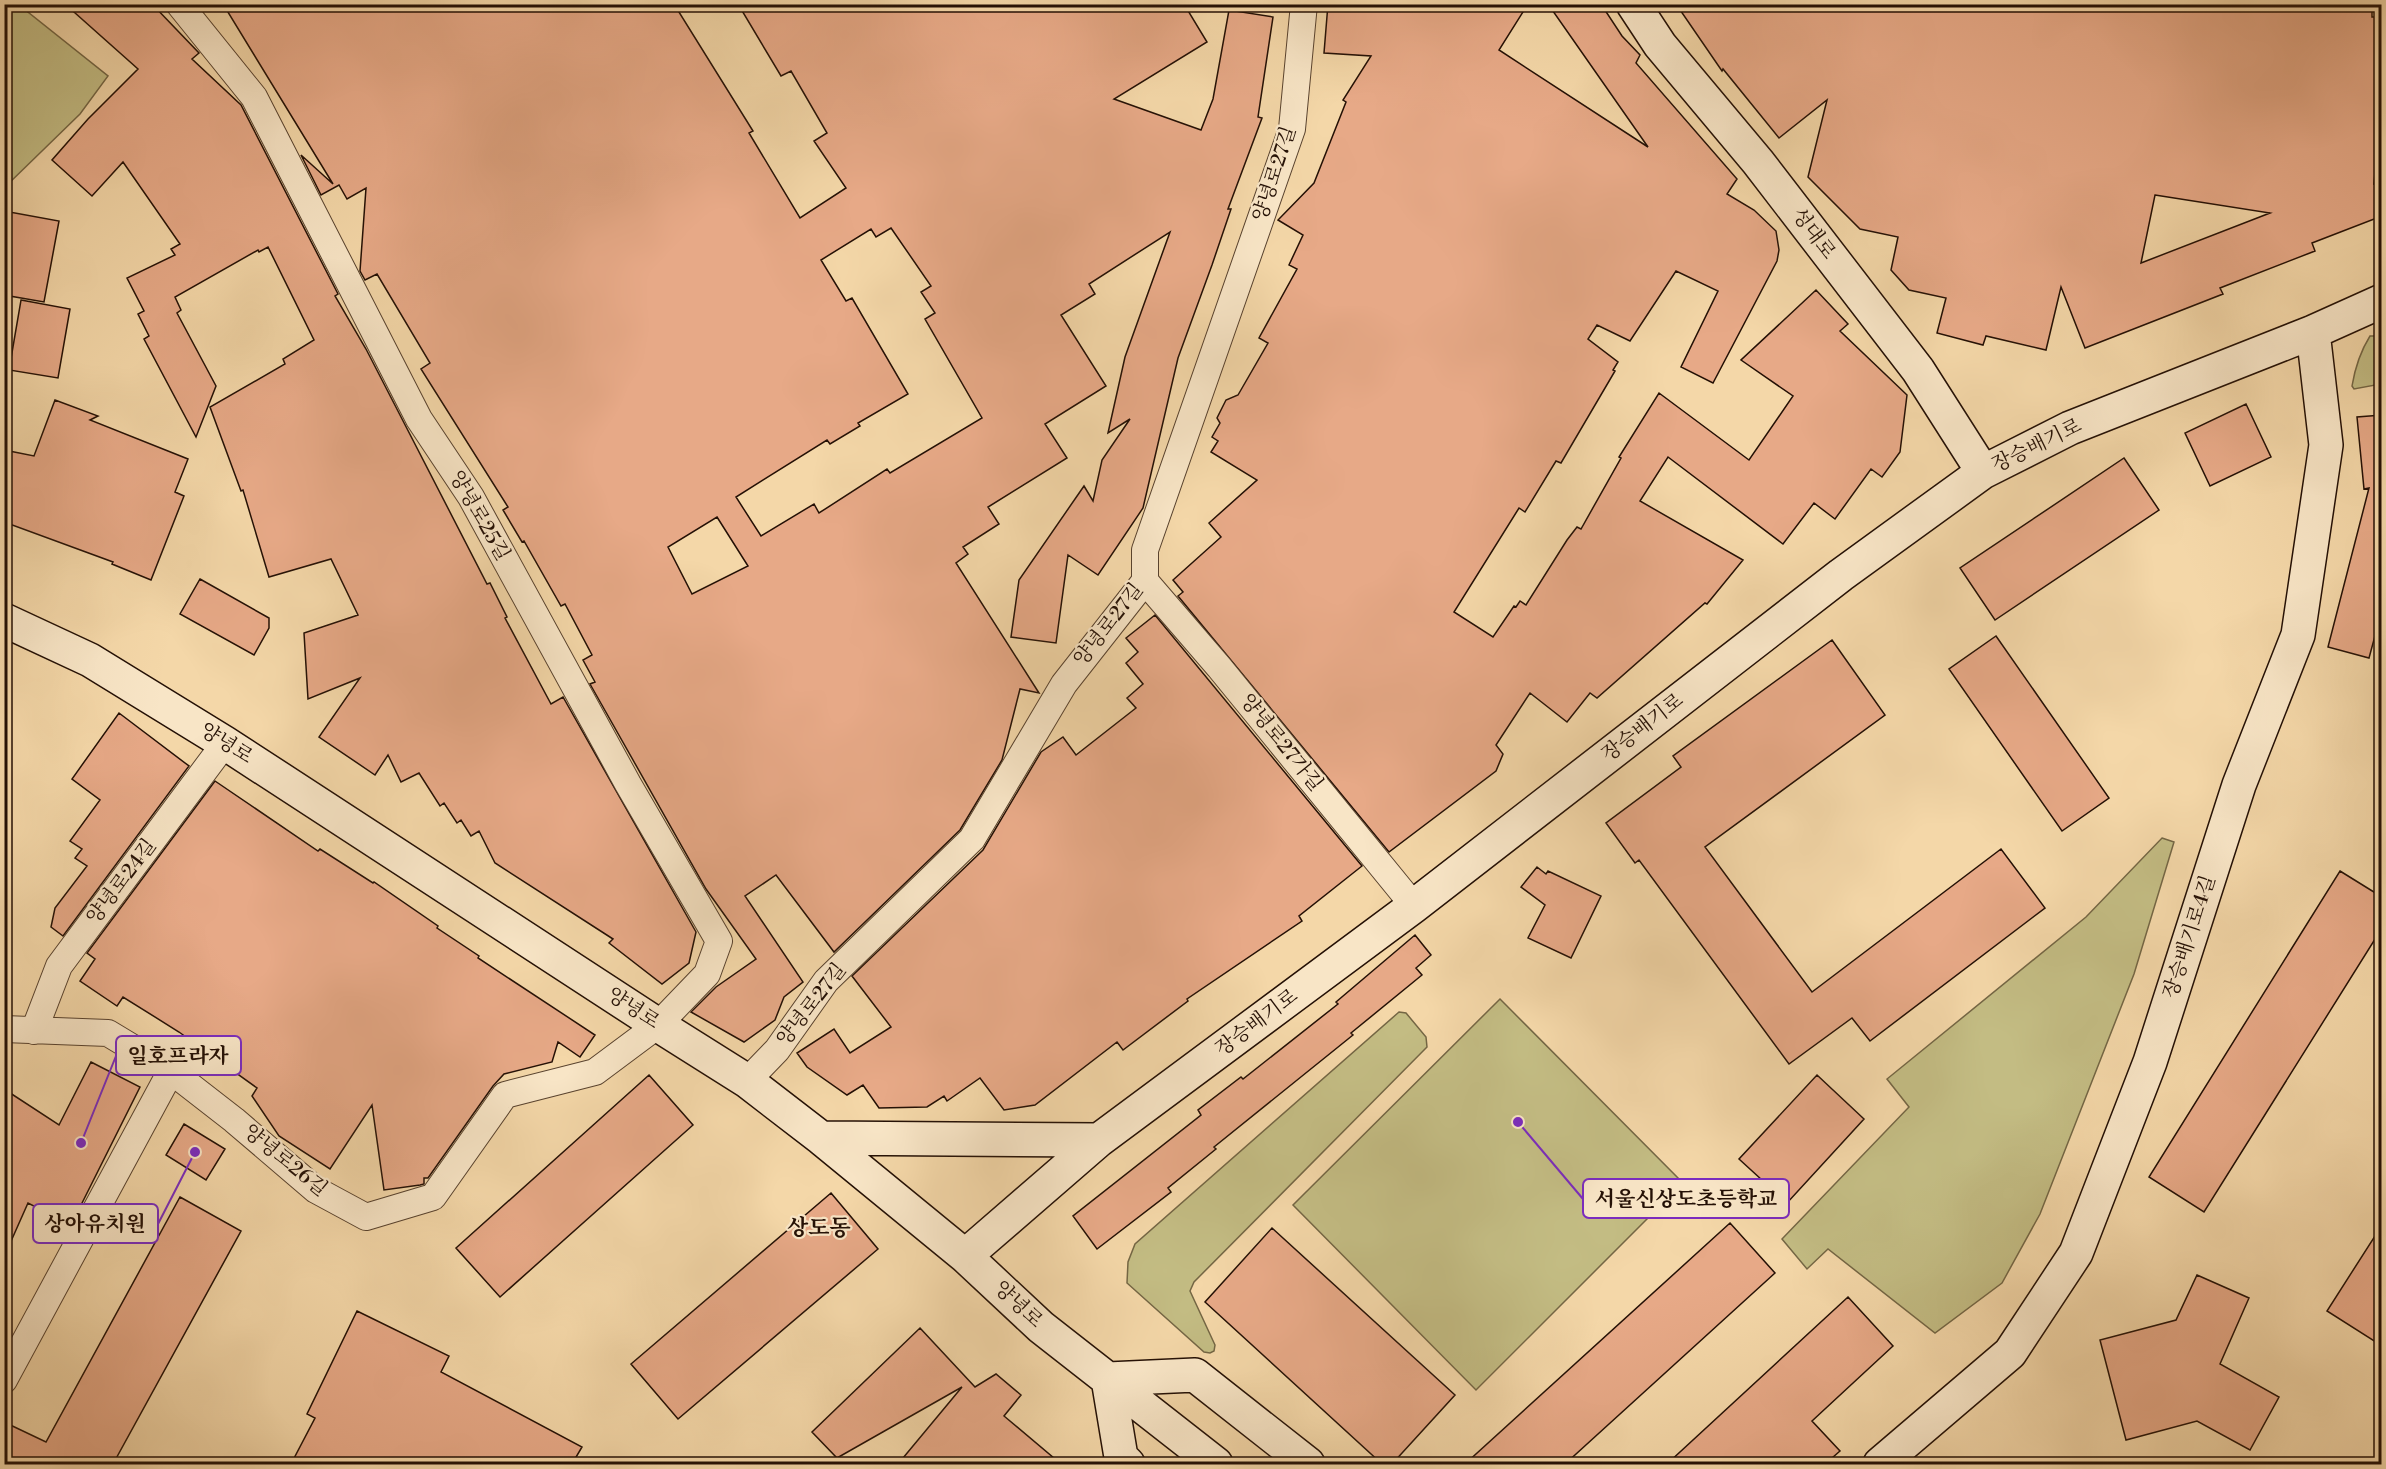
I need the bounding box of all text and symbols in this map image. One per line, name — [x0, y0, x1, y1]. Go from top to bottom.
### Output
street label: 양녕로27길 — [1248, 123, 1302, 225]
street label: 성대로 — [1786, 203, 1840, 265]
street label: 장승배기로 — [1988, 414, 2086, 478]
street label: 양녕로25길 — [443, 467, 515, 565]
street label: 양녕로27길 — [1069, 578, 1149, 672]
street label: 장승배기로 — [1597, 688, 1689, 768]
street label: 양녕로27가길 — [1234, 689, 1328, 797]
street label: 양녕로 — [195, 718, 257, 770]
street label: 양녕로24길 — [82, 834, 162, 930]
street label: 장승배기로4길 — [2158, 872, 2222, 1002]
street label: 양녕로27길 — [772, 958, 852, 1052]
street label: 양녕로 — [602, 983, 664, 1035]
street label: 장승배기로 — [1211, 984, 1303, 1062]
callout: 일호프라자 — [116, 1036, 241, 1075]
text: 일호프라자 — [127, 1044, 229, 1070]
street label: 양녕로26길 — [238, 1120, 332, 1202]
callout: 서울신상도초등학교 — [1583, 1179, 1789, 1218]
text: 서울신상도초등학교 — [1595, 1187, 1777, 1213]
callout: 상아유치원 — [33, 1204, 158, 1243]
text: 상아유치원 — [44, 1212, 146, 1238]
district label: 상도동 — [787, 1215, 851, 1242]
street label: 양녕로 — [988, 1276, 1048, 1334]

